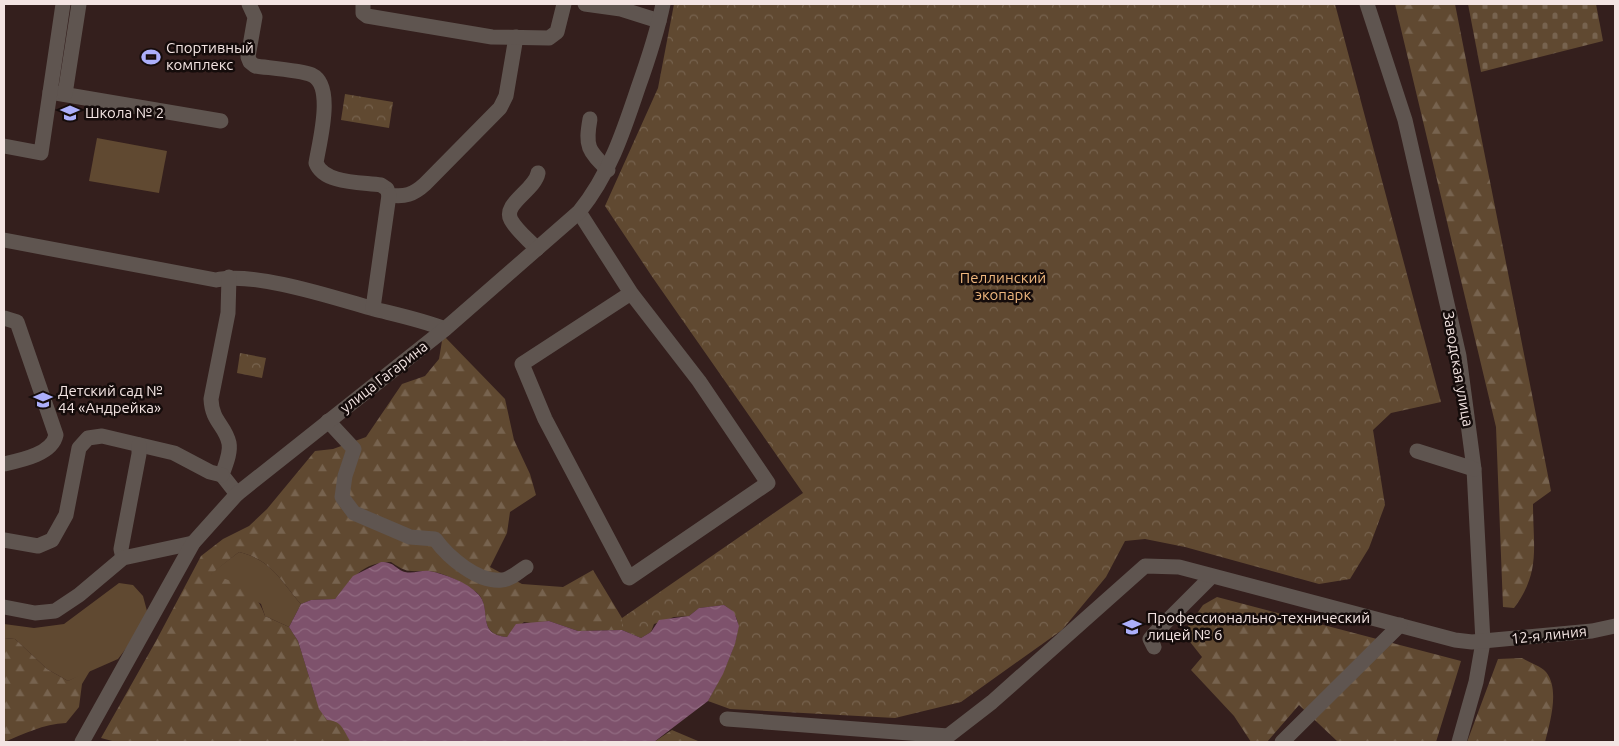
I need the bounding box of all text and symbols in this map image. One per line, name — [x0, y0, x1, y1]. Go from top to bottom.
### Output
place label: Спортивный комплекс — [166, 39, 254, 73]
sports icon: Спортивный комплекс — [140, 46, 162, 68]
school or university icon: Школа № 2 — [59, 102, 81, 124]
place label: Школа № 2 — [85, 104, 164, 121]
park label: Пеллинский экопарк — [960, 269, 1046, 303]
street label: Заводская улица — [1440, 310, 1477, 428]
street label: улица Гагарина — [337, 337, 431, 416]
place label: Детский сад № 44 «Андрейка» — [58, 382, 163, 416]
school or university icon: Детский сад № 44 «Андрейка» — [32, 389, 54, 411]
place label: Профессионально-технический лицей № 6 — [1147, 609, 1370, 643]
school or university icon: Профессионально-технический лицей № 6 — [1121, 616, 1143, 638]
street label: 12-я линия — [1510, 622, 1588, 647]

